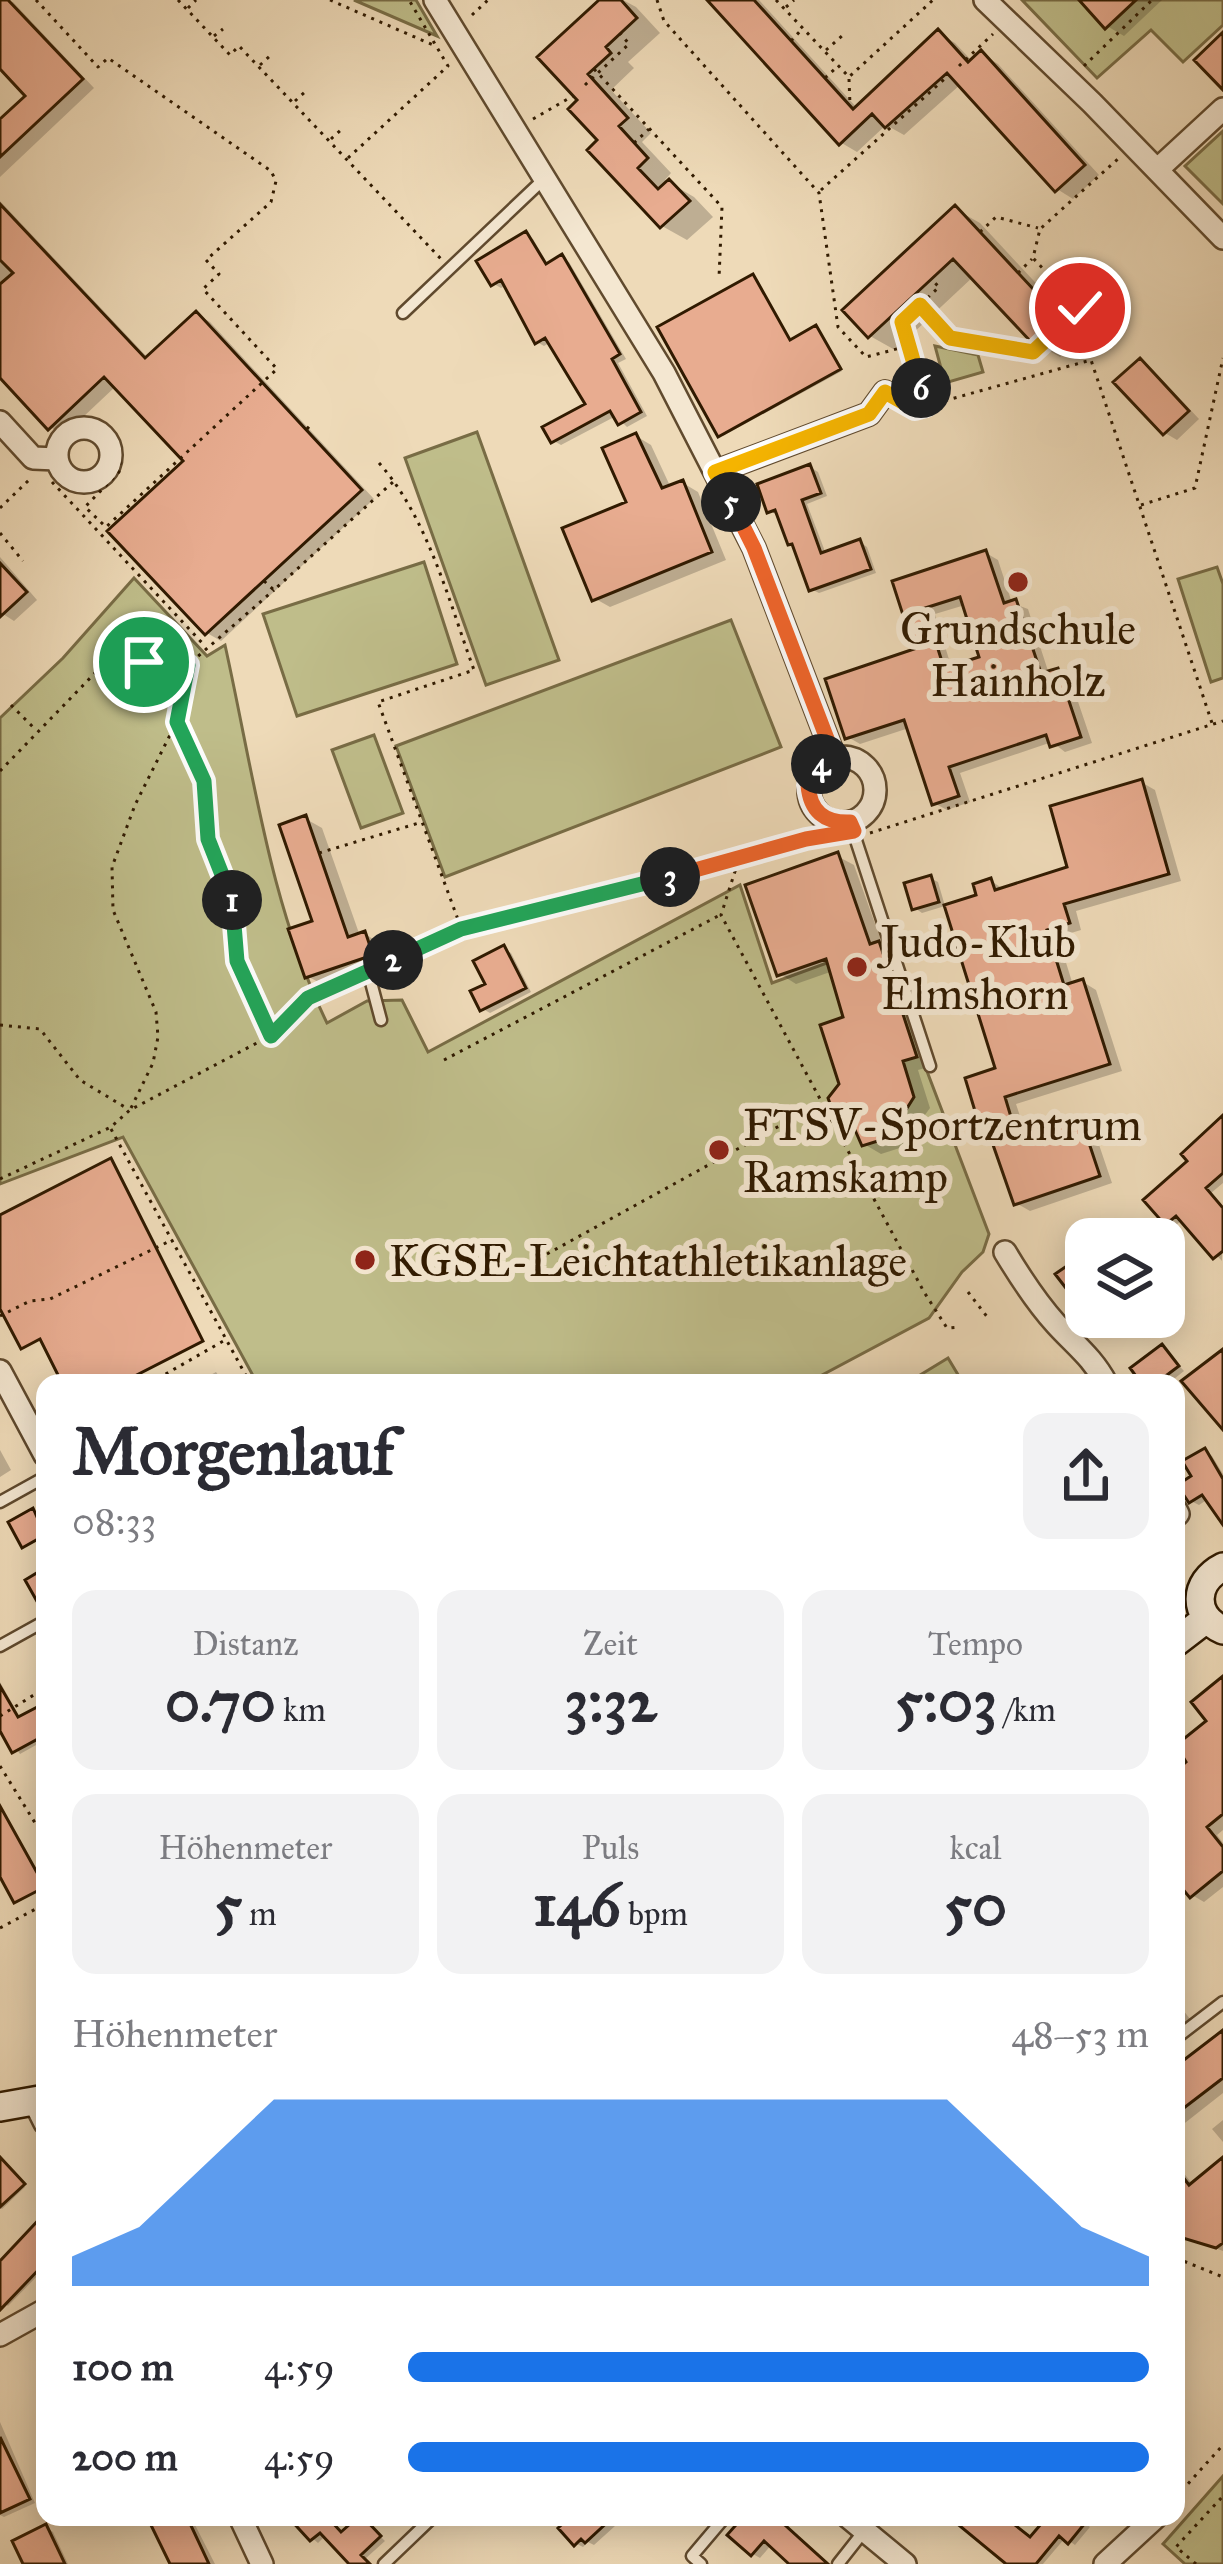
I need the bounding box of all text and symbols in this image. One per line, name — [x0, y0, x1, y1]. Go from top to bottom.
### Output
pin — [1029, 257, 1131, 359]
icon: check — [1047, 275, 1113, 341]
pin: 6 — [891, 358, 951, 418]
text: 6 — [913, 368, 929, 408]
pin: 5 — [701, 472, 761, 532]
text: 5 — [723, 482, 739, 522]
marker: Grundschule Hainholz — [1005, 569, 1031, 595]
place label: Grundschule Hainholz — [900, 601, 1136, 708]
pin — [93, 611, 195, 713]
icon: arrive — [111, 629, 177, 695]
pin: 4 — [791, 734, 851, 794]
text: 4 — [812, 744, 830, 784]
pin: 3 — [640, 847, 700, 907]
text: 3 — [663, 857, 677, 897]
pin: 1 — [202, 870, 262, 930]
text: 1 — [225, 880, 239, 920]
place label: Judo-Klub Elmshorn — [876, 914, 1076, 1021]
pin: 2 — [363, 930, 423, 990]
text: 2 — [385, 940, 401, 980]
marker: Judo-Klub Elmshorn — [844, 954, 870, 980]
place label: FTSV-Sportzentrum Ramskamp — [743, 1097, 1142, 1204]
marker: FTSV-Sportzentrum Ramskamp — [706, 1137, 732, 1163]
map controls — [1065, 1218, 1185, 1338]
button: layers — [1065, 1218, 1185, 1338]
place label: KGSE-Leichtathletikanlage — [389, 1233, 907, 1288]
marker: KGSE-Leichtathletikanlage — [352, 1247, 378, 1273]
text: Morgenlauf — [72, 1411, 395, 1492]
button: share — [1023, 1413, 1149, 1539]
text: 08:33 — [72, 1497, 156, 1545]
text: Distanz — [193, 1624, 298, 1664]
text: Zeit — [583, 1624, 638, 1664]
text: Tempo — [928, 1624, 1023, 1664]
text: 0.70 — [165, 1664, 276, 1737]
text: 3:32 — [564, 1664, 657, 1737]
text: 5:03 — [895, 1664, 997, 1737]
text: km — [276, 1690, 326, 1730]
text: /km — [997, 1690, 1056, 1730]
text: Höhenmeter — [159, 1828, 332, 1868]
text: Puls — [582, 1828, 639, 1868]
text: kcal — [950, 1828, 1001, 1868]
text: 5 — [214, 1868, 242, 1941]
text: 146 — [533, 1868, 621, 1941]
text: 50 — [944, 1868, 1007, 1941]
text: m — [242, 1894, 277, 1934]
text: bpm — [621, 1894, 688, 1934]
text: Höhenmeter — [72, 2010, 277, 2058]
text: 48–53 m — [1011, 2010, 1149, 2058]
text: 100 m — [72, 2343, 174, 2391]
text: 4:59 — [264, 2343, 335, 2391]
text: 200 m — [72, 2433, 178, 2481]
text: 4:59 — [264, 2433, 335, 2481]

